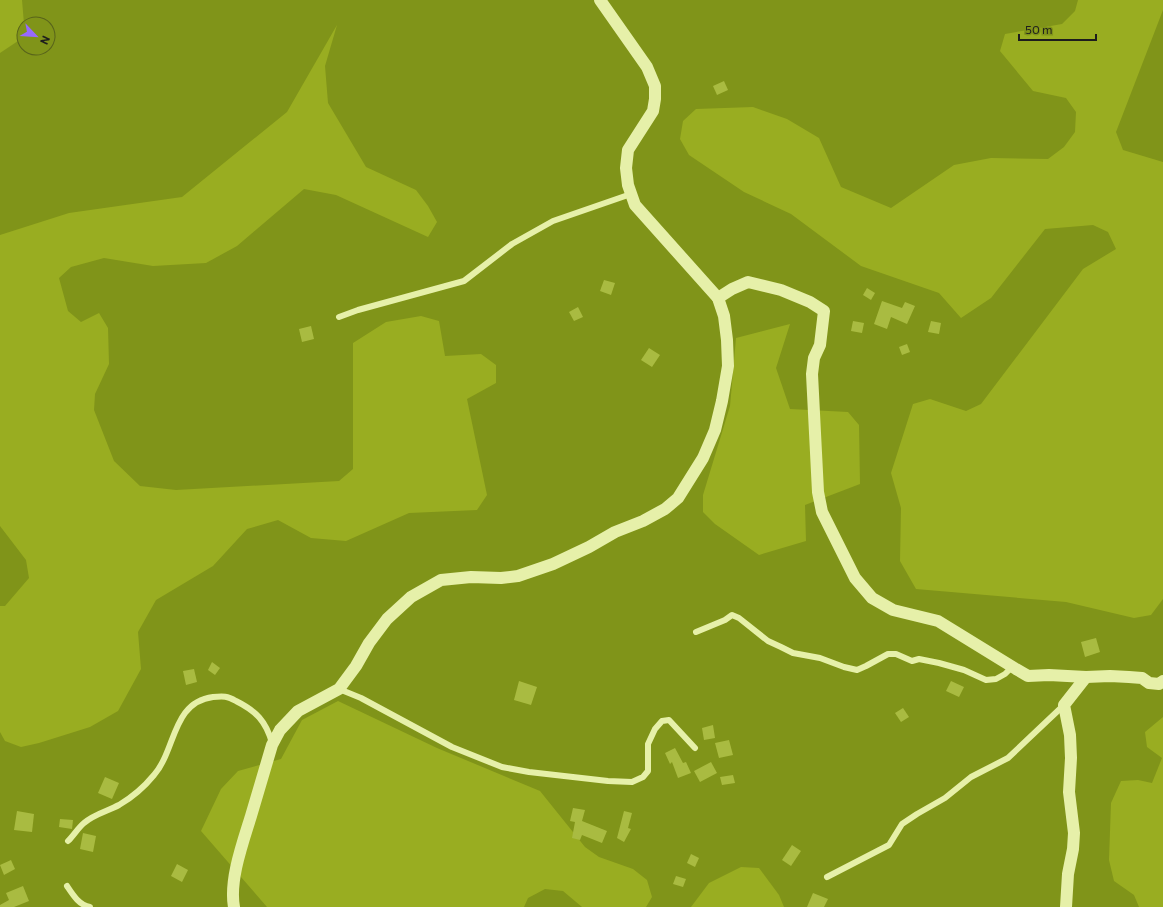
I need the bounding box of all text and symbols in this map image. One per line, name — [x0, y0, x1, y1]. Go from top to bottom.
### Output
north arrow — [16, 16, 56, 56]
scale bar — [1019, 16, 1096, 42]
text: 50 m — [1025, 22, 1053, 36]
text: N — [38, 34, 53, 47]

